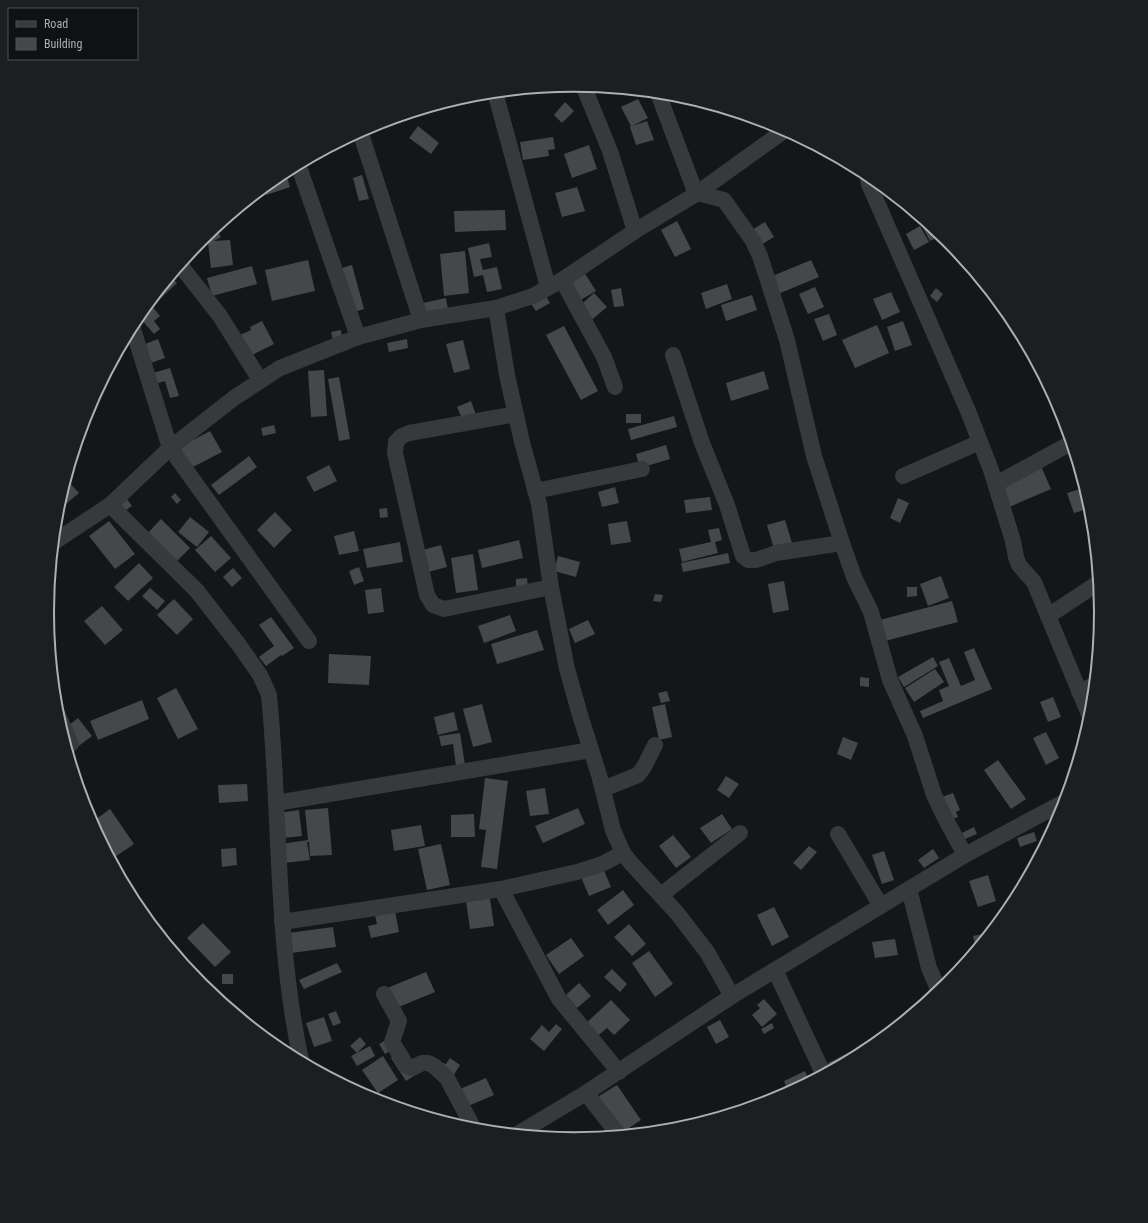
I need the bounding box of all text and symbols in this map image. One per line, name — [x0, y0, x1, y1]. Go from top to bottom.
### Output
legend — [8, 8, 138, 60]
text: Road — [44, 17, 68, 31]
text: Building — [44, 37, 82, 51]

